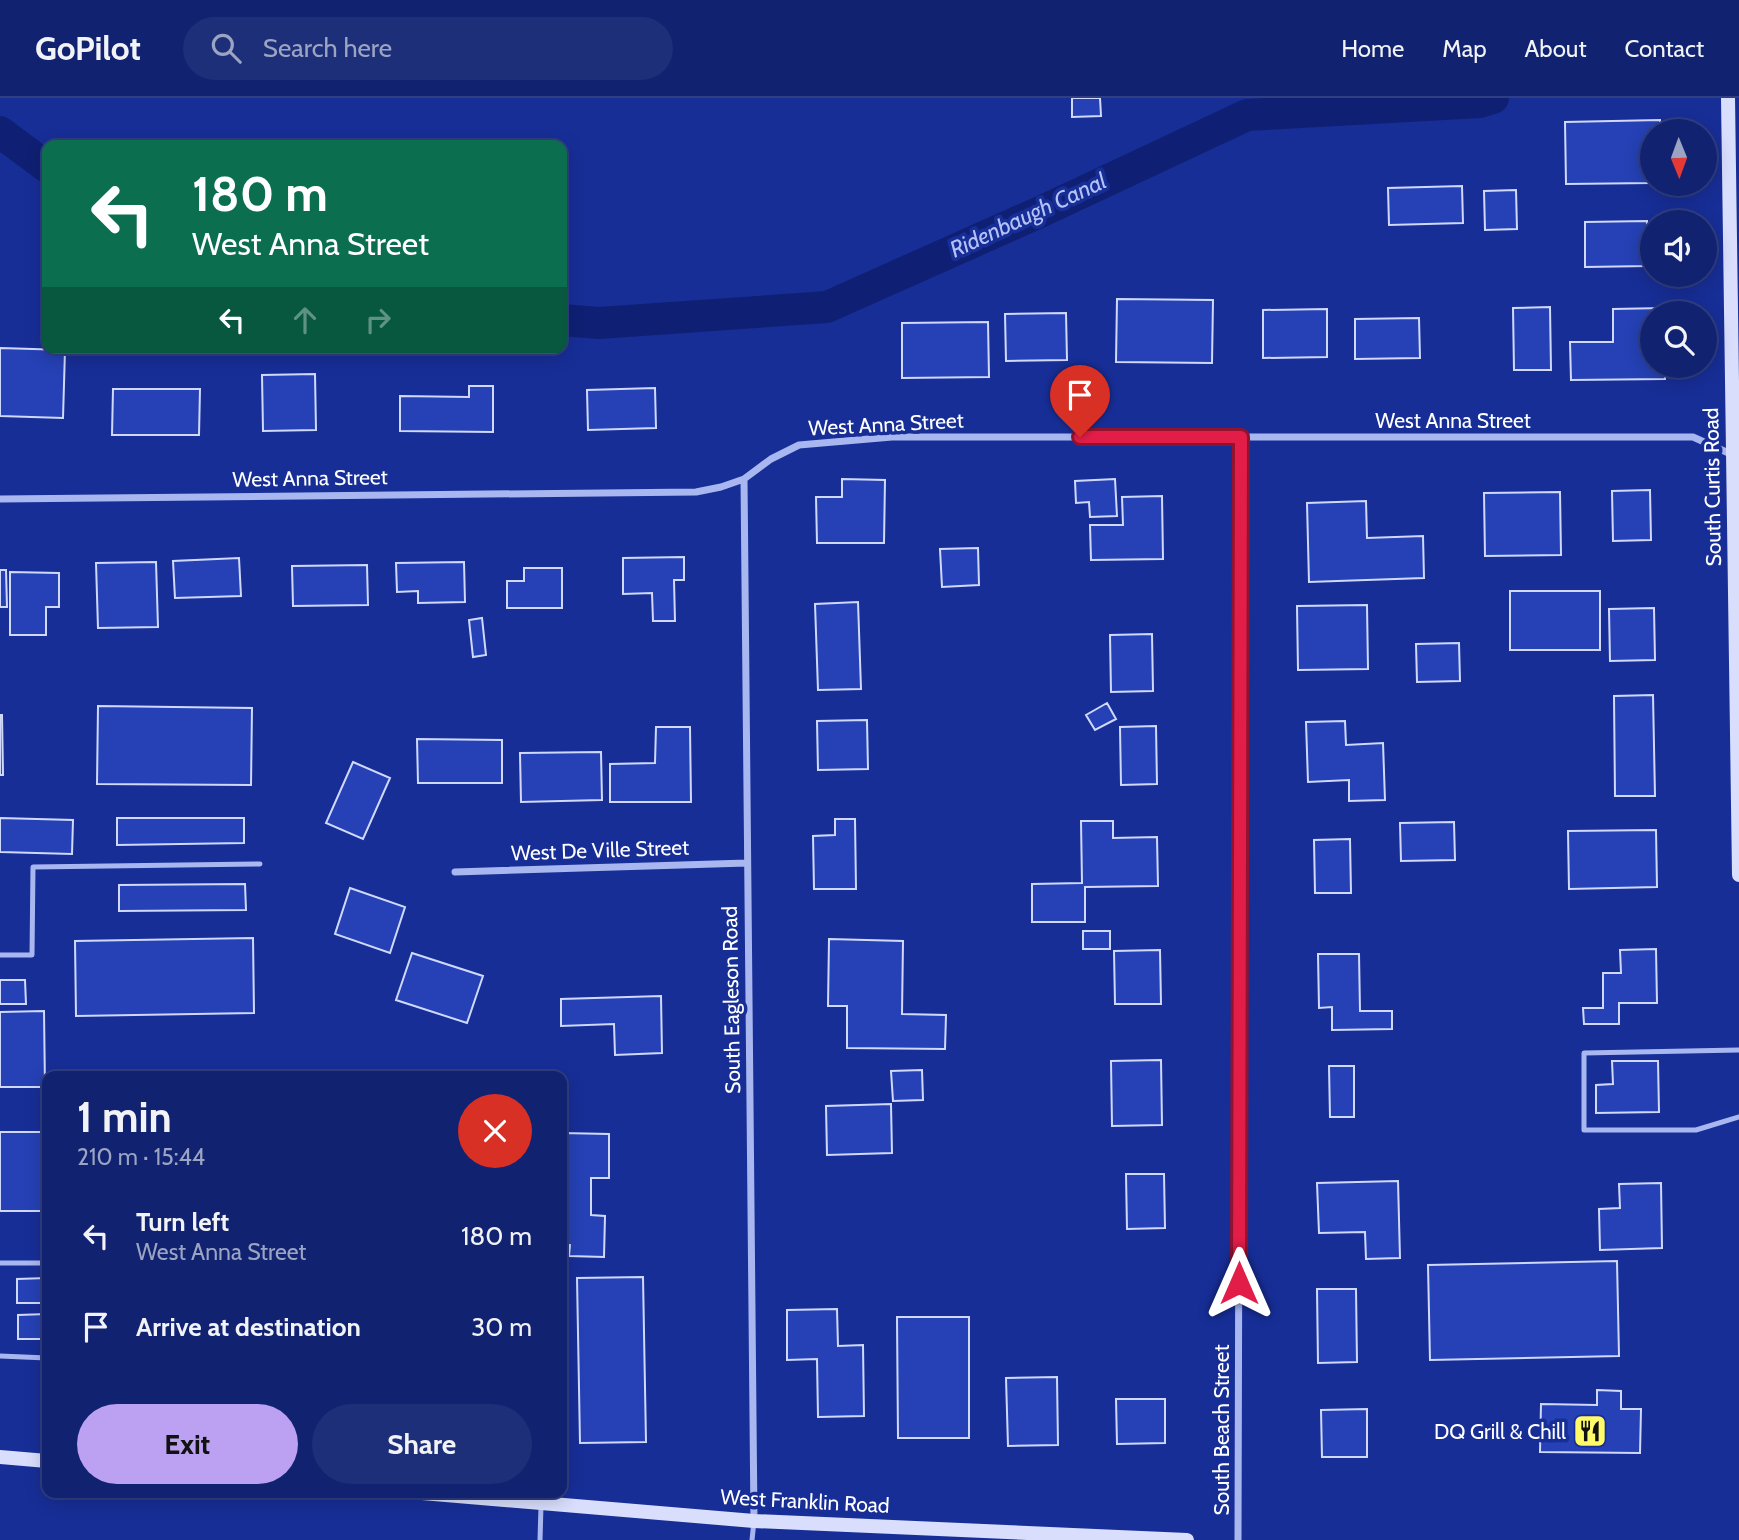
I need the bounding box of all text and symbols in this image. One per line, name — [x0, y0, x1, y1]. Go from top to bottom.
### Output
search box — [183, 17, 673, 80]
text: GoPilot — [35, 28, 141, 68]
icon: search — [207, 29, 245, 67]
text: Search here — [263, 32, 392, 64]
text: Home — [1341, 34, 1404, 63]
text: Map — [1442, 34, 1487, 63]
text: About — [1525, 34, 1587, 63]
text: Contact — [1625, 34, 1704, 63]
north arrow — [1640, 119, 1717, 196]
map controls — [1640, 119, 1717, 378]
text: 180 m — [192, 164, 328, 223]
water label: Ridenbaugh Canal — [945, 166, 1111, 264]
icon: left — [77, 168, 168, 259]
button: sound — [1640, 210, 1717, 287]
text: West Anna Street — [192, 224, 429, 263]
icon: left — [213, 301, 251, 339]
icon: ahead — [286, 301, 324, 339]
icon: right — [359, 301, 397, 339]
button: search — [1640, 301, 1717, 378]
pin — [1050, 365, 1110, 437]
icon: arrive — [1061, 376, 1099, 414]
street label: West Anna Street — [808, 407, 964, 441]
street label: South Curtis Road — [1698, 407, 1726, 567]
street label: West Anna Street — [1375, 408, 1531, 433]
street label: West Anna Street — [232, 464, 388, 492]
street label: West De Ville Street — [510, 834, 690, 866]
street label: South Eagleson Road — [717, 906, 745, 1094]
text: 1 min — [77, 1091, 172, 1143]
button: close — [458, 1094, 532, 1168]
text: 210 m · 15:44 — [77, 1143, 205, 1171]
text: Turn left — [136, 1206, 229, 1238]
icon: left — [77, 1217, 115, 1255]
text: 180 m — [461, 1220, 532, 1252]
text: West Anna Street — [136, 1238, 306, 1266]
position arrow — [1202, 1246, 1276, 1320]
icon: arrive — [77, 1308, 115, 1346]
text: Arrive at destination — [136, 1311, 361, 1343]
text: 30 m — [471, 1311, 532, 1343]
street label: South Beach Street — [1209, 1345, 1234, 1515]
button: Exit — [77, 1404, 298, 1484]
button: Share — [312, 1404, 532, 1484]
restaurant icon: DQ Grill & Chill — [1571, 1412, 1609, 1450]
place label: DQ Grill & Chill — [1434, 1419, 1566, 1444]
street label: West Franklin Road — [720, 1484, 890, 1518]

